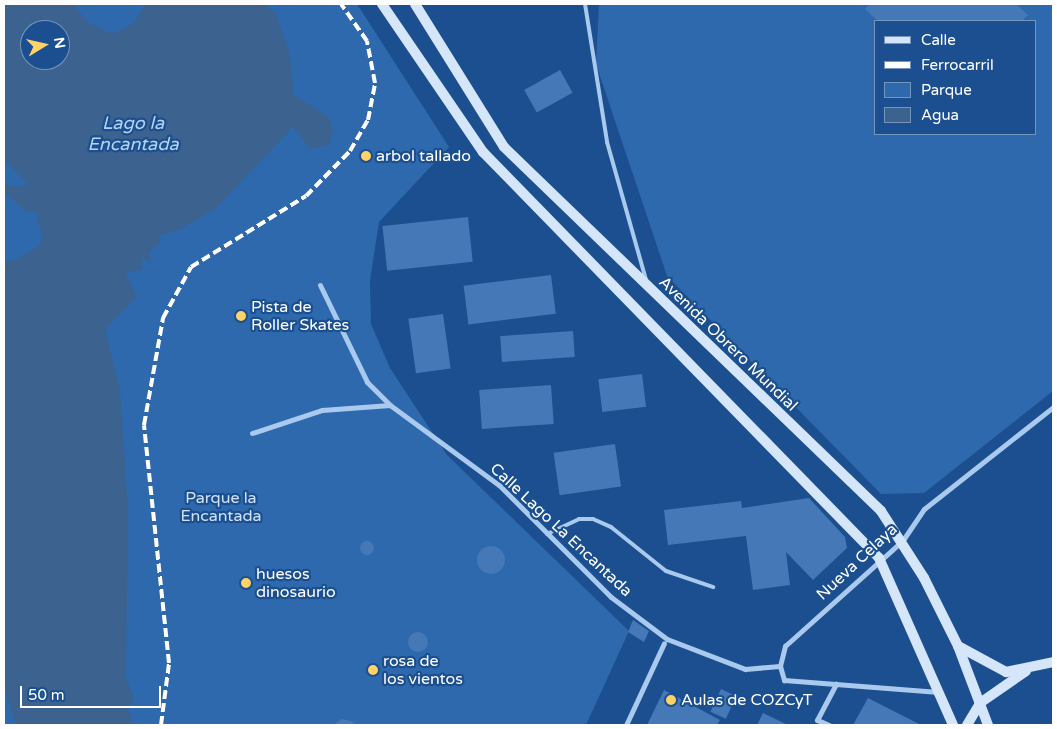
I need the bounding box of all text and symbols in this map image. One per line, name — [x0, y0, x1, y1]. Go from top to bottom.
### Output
north arrow — [20, 20, 70, 70]
legend — [874, 20, 1037, 135]
text: Calle — [921, 31, 956, 49]
text: N — [50, 36, 69, 50]
text: Ferrocarril — [921, 56, 994, 74]
text: Parque — [921, 81, 972, 99]
text: Agua — [921, 106, 959, 124]
water label: Lago la Encantada — [87, 113, 179, 156]
place label: arbol tallado — [376, 146, 471, 166]
marker: arbol tallado — [360, 150, 372, 162]
street label: Avenida Obrero Mundial — [655, 273, 801, 415]
place label: Pista de Roller Skates — [251, 297, 349, 335]
marker: Pista de Roller Skates — [235, 310, 247, 322]
street label: Calle Lago La Encantada — [486, 459, 636, 601]
park label: Parque la Encantada — [180, 488, 262, 526]
street label: Nueva Celaya — [813, 520, 901, 604]
place label: huesos dinosaurio — [256, 564, 336, 602]
marker: huesos dinosaurio — [240, 577, 252, 589]
place label: rosa de los vientos — [383, 651, 463, 689]
marker: rosa de los vientos — [367, 664, 379, 676]
scale bar — [22, 676, 164, 708]
text: 50 m — [28, 686, 65, 704]
place label: Aulas de COZCyT — [681, 690, 812, 710]
marker: Aulas de COZCyT — [665, 694, 677, 706]

